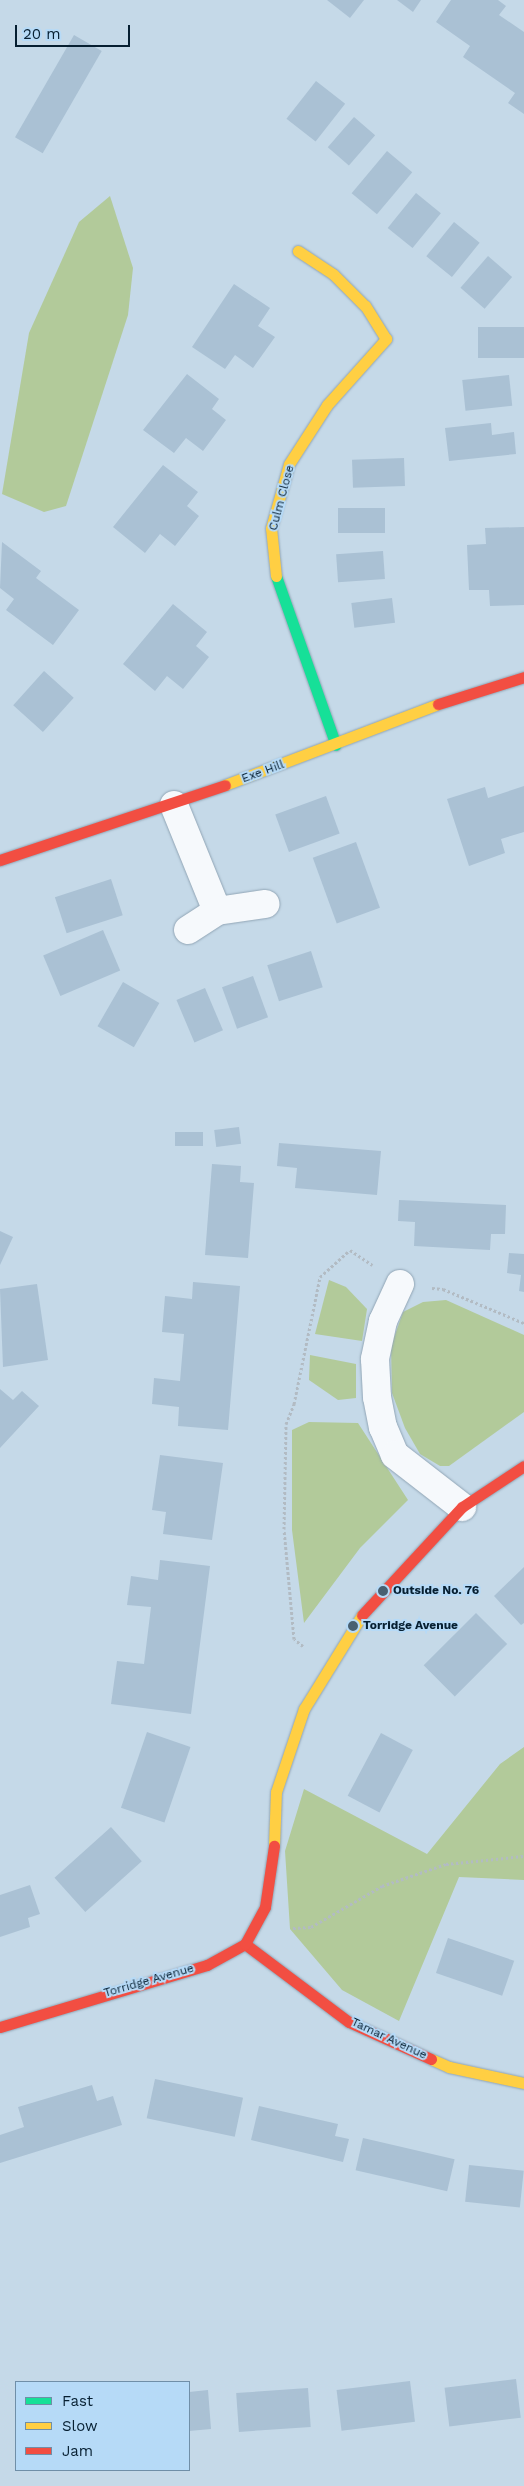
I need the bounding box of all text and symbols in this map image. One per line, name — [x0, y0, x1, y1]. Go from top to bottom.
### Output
scale bar — [18, 15, 132, 47]
text: 20 m — [23, 25, 61, 43]
street label: Culm Close — [266, 464, 298, 532]
street label: Exe Hill — [240, 758, 286, 786]
place label: Outside No. 76 — [393, 1584, 479, 1598]
marker: Outside No. 76 — [377, 1585, 389, 1597]
place label: Torridge Avenue — [363, 1619, 458, 1633]
marker: Torridge Avenue — [347, 1620, 359, 1632]
street label: Torridge Avenue — [102, 1961, 196, 2001]
street label: Tamar Avenue — [349, 2015, 429, 2063]
legend — [15, 2381, 190, 2471]
text: Fast — [62, 2392, 93, 2410]
text: Slow — [62, 2417, 98, 2435]
text: Jam — [62, 2442, 93, 2460]

